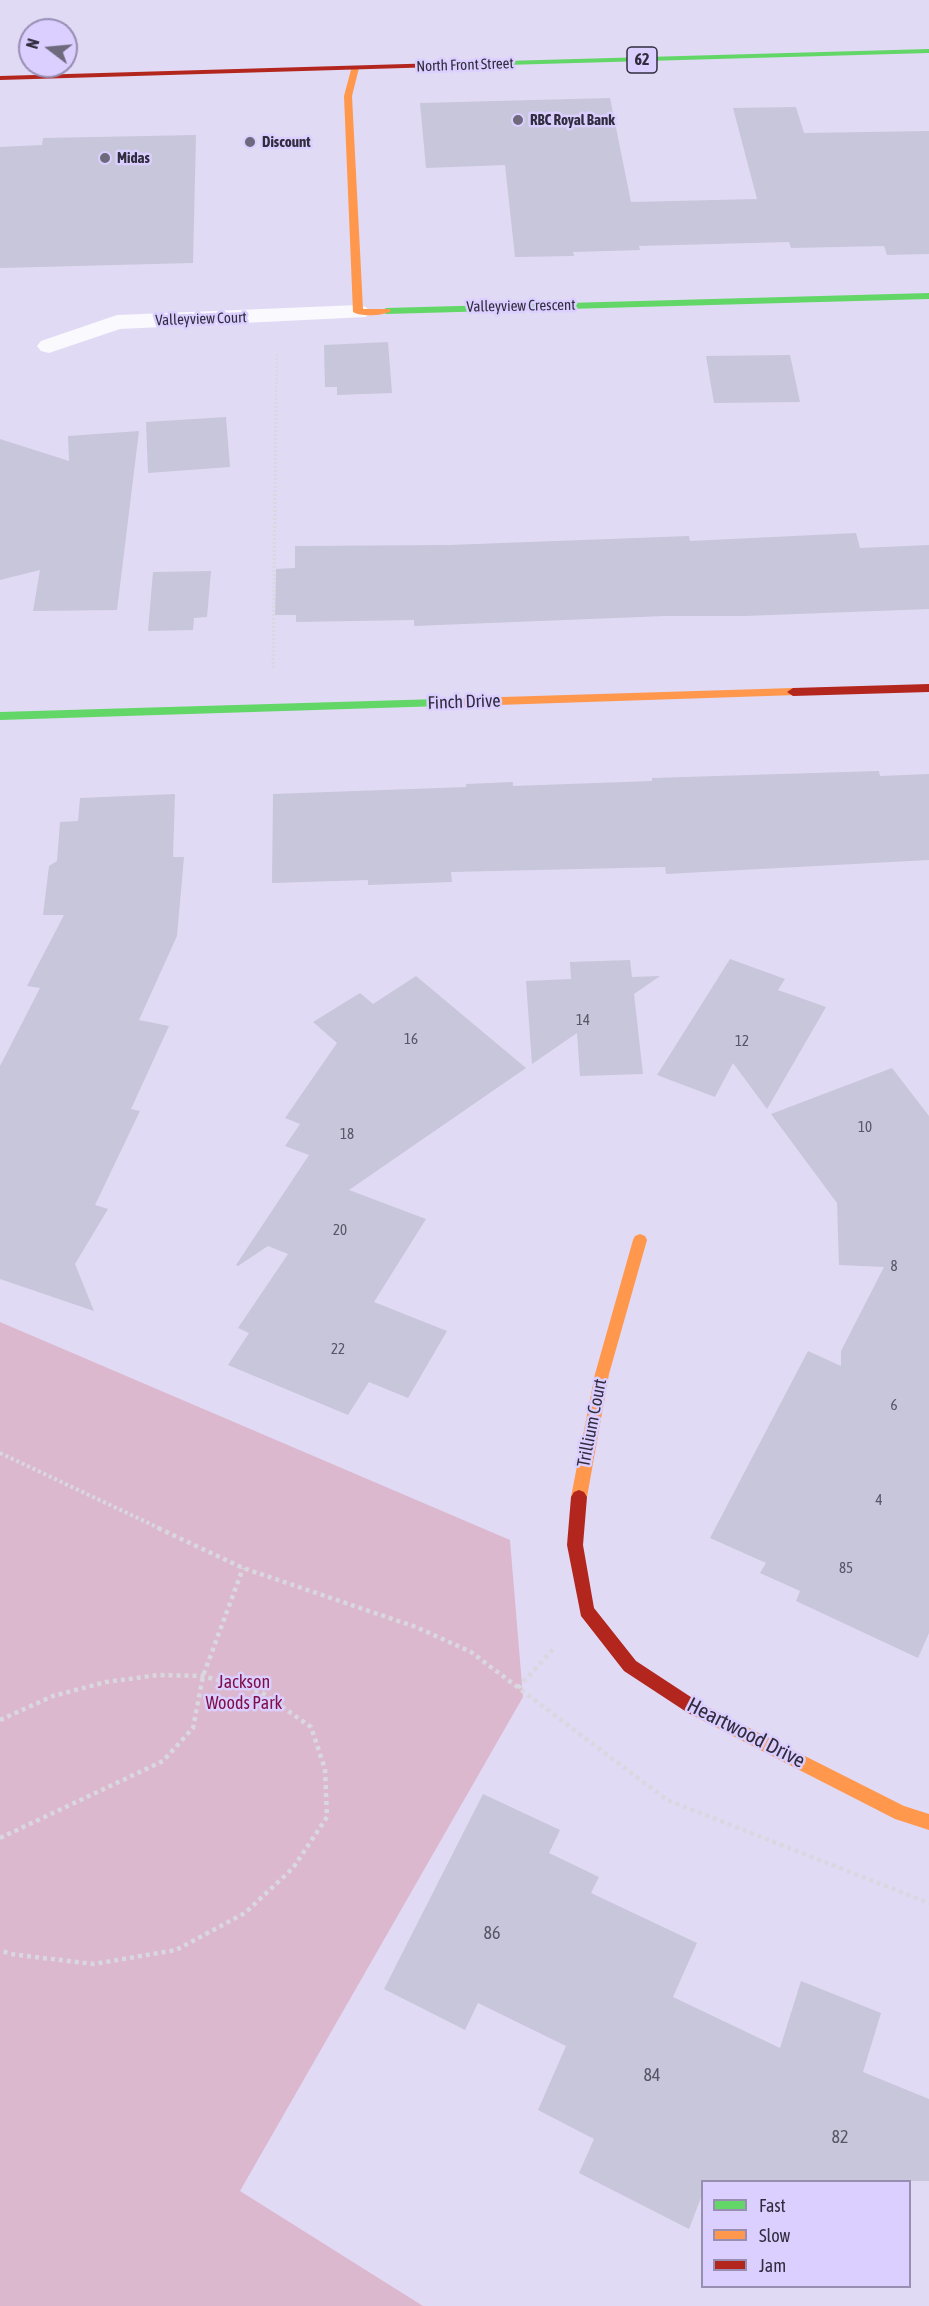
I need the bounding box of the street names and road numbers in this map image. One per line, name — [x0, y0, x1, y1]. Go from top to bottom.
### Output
road number: 62 — [627, 47, 657, 73]
street label: North Front Street — [416, 54, 514, 76]
street label: Valleyview Crescent — [466, 296, 576, 316]
street label: Valleyview Court — [155, 308, 247, 330]
street label: Finch Drive — [427, 690, 501, 714]
street label: Trillium Court — [573, 1377, 611, 1469]
street label: Heartwood Drive — [683, 1692, 809, 1774]

